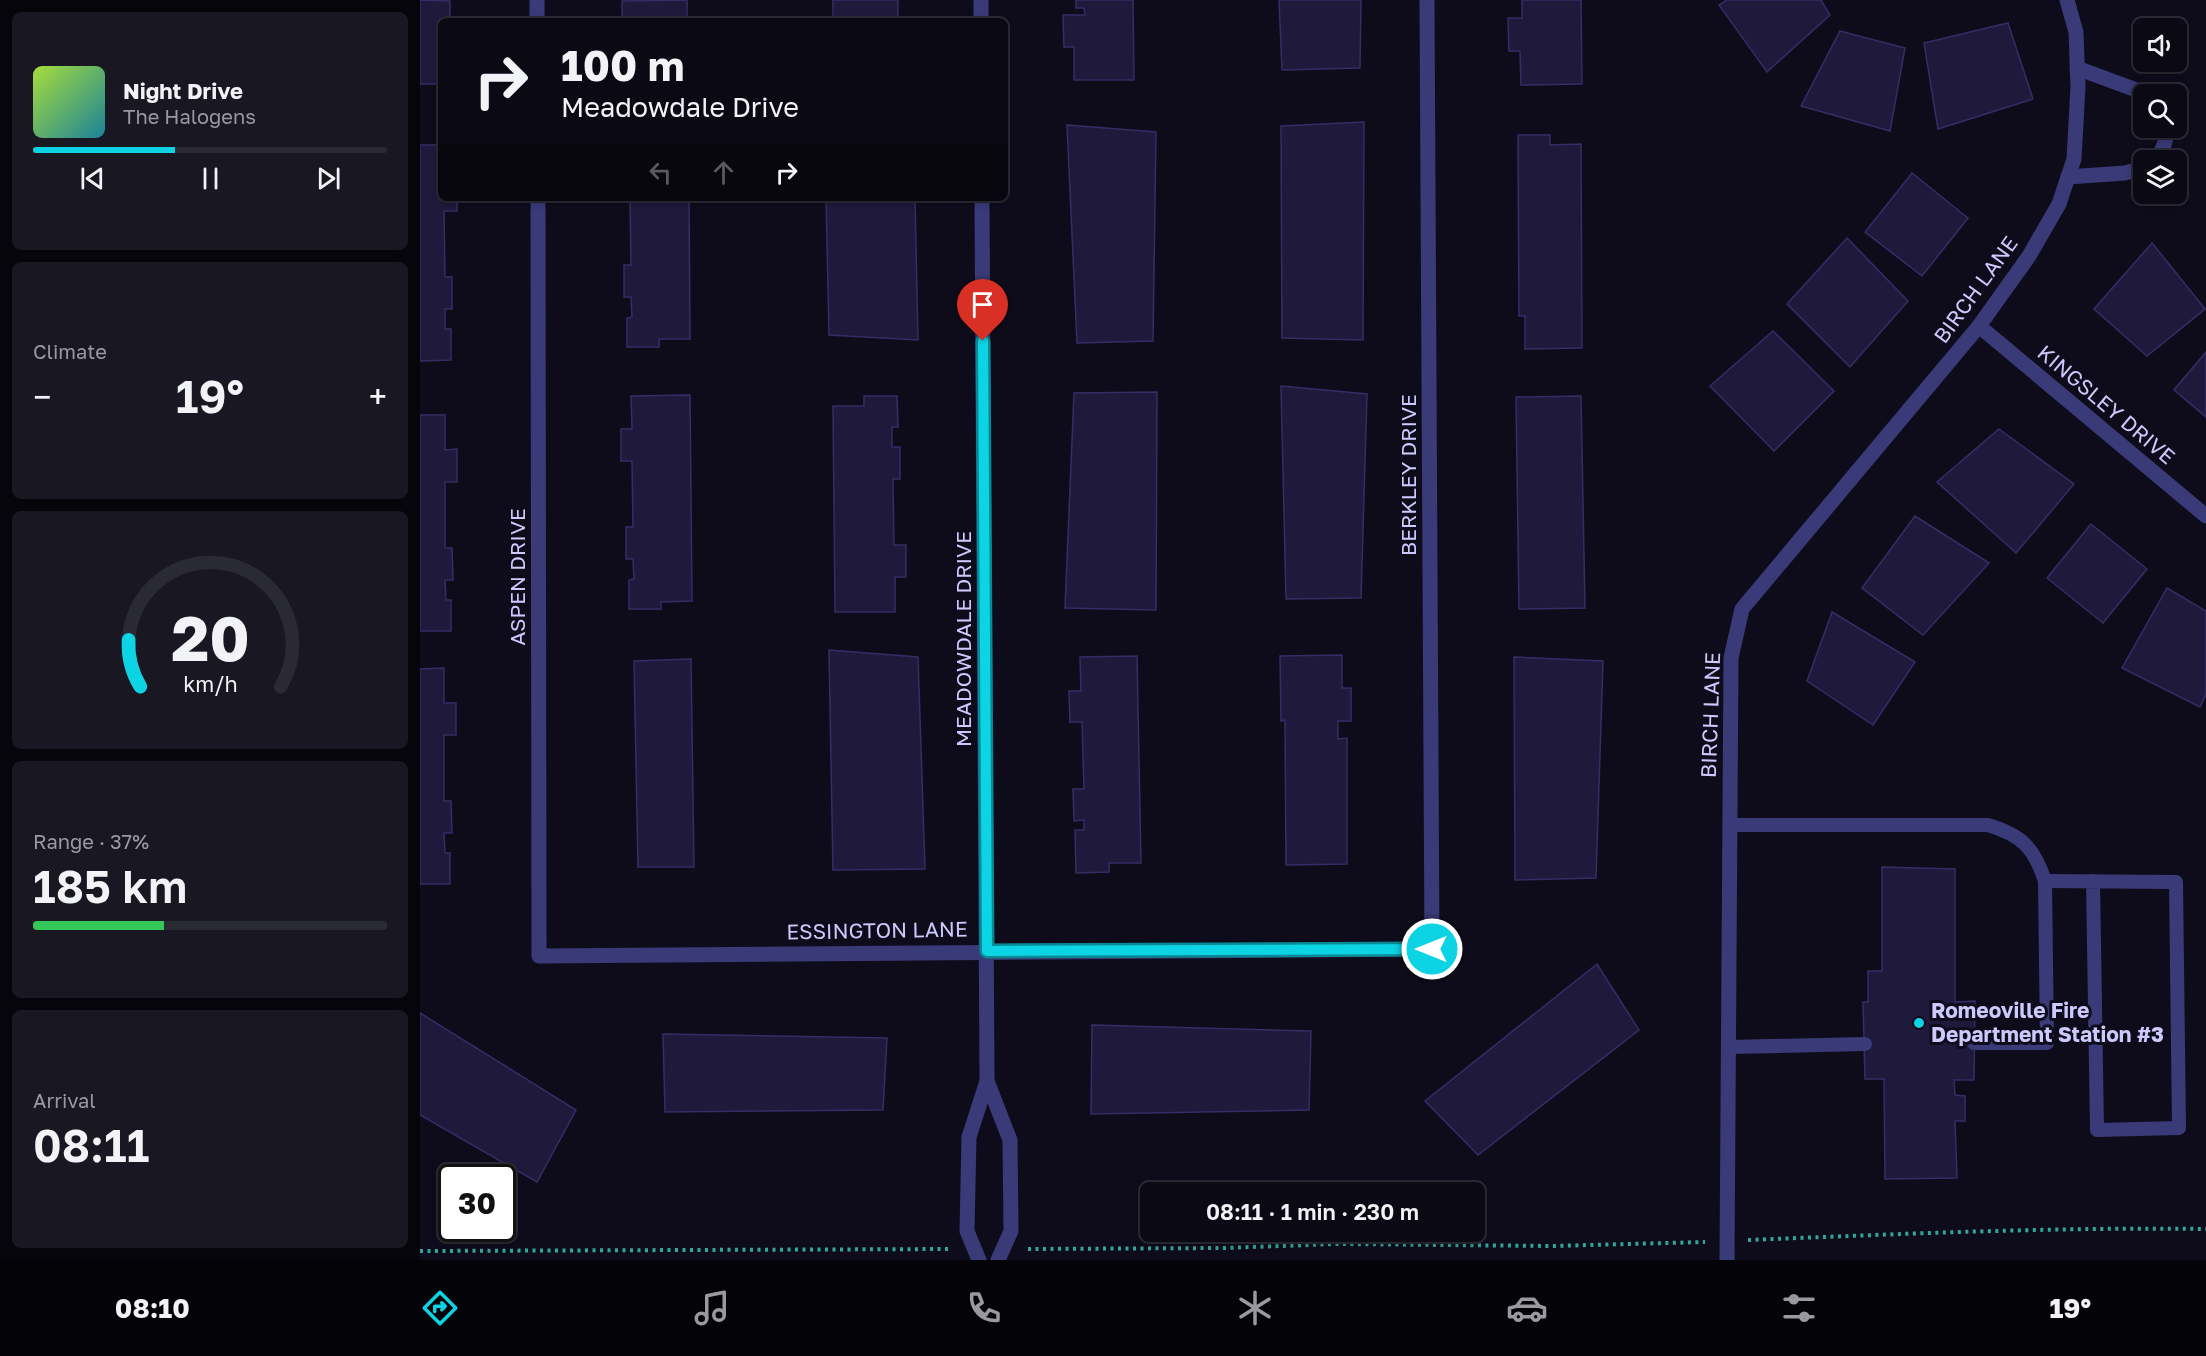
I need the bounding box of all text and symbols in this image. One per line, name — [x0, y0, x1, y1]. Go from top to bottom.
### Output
map controls — [2133, 18, 2187, 204]
button: sound — [2133, 18, 2187, 72]
text: 100 m — [561, 40, 684, 90]
icon: right — [462, 42, 540, 120]
text: Night Drive — [123, 77, 243, 104]
button: search — [2133, 84, 2187, 138]
text: Meadowdale Drive — [561, 91, 799, 123]
text: The Halogens — [123, 104, 256, 128]
button: layers — [2133, 150, 2187, 204]
icon: left — [644, 156, 677, 189]
icon: ahead — [707, 156, 740, 189]
icon: right — [770, 156, 803, 189]
icon: previous — [76, 162, 109, 195]
icon: pause — [194, 162, 227, 195]
icon: next — [312, 162, 345, 195]
street label: BIRCH LANE — [1928, 231, 2023, 348]
pin — [957, 279, 1008, 341]
icon: arrive — [966, 288, 999, 321]
text: Climate — [33, 339, 107, 363]
street label: KINGSLEY DRIVE — [2033, 339, 2181, 469]
text: 19° — [176, 369, 244, 423]
text: − — [33, 377, 51, 416]
text: + — [369, 377, 387, 416]
street label: BERKLEY DRIVE — [1395, 394, 1421, 556]
street label: ASPEN DRIVE — [504, 508, 530, 646]
street label: MEADOWDALE DRIVE — [950, 531, 976, 747]
text: 20 — [171, 600, 249, 675]
street label: BIRCH LANE — [1695, 652, 1725, 778]
text: km/h — [183, 671, 237, 697]
text: Range · 37% — [33, 829, 149, 853]
text: 185 km — [33, 859, 187, 913]
street label: ESSINGTON LANE — [786, 915, 968, 945]
position arrow — [1400, 917, 1464, 981]
place label: Romeoville Fire Department Station #3 — [1931, 997, 2164, 1047]
marker: Romeoville Fire Department Station #3 — [1912, 1016, 1926, 1030]
text: Arrival — [33, 1088, 96, 1112]
text: 08:11 — [33, 1118, 149, 1172]
speed limit sign: 30 — [438, 1164, 516, 1242]
text: 08:11 · 1 min · 230 m — [1206, 1198, 1419, 1225]
icon: directions — [419, 1287, 461, 1329]
icon: music — [691, 1287, 733, 1329]
icon: phone — [963, 1287, 1005, 1329]
icon: climate — [1234, 1287, 1276, 1329]
icon: car — [1506, 1287, 1548, 1329]
icon: filters — [1778, 1287, 1820, 1329]
text: 08:10 — [115, 1292, 190, 1324]
text: 19° — [2049, 1292, 2091, 1324]

